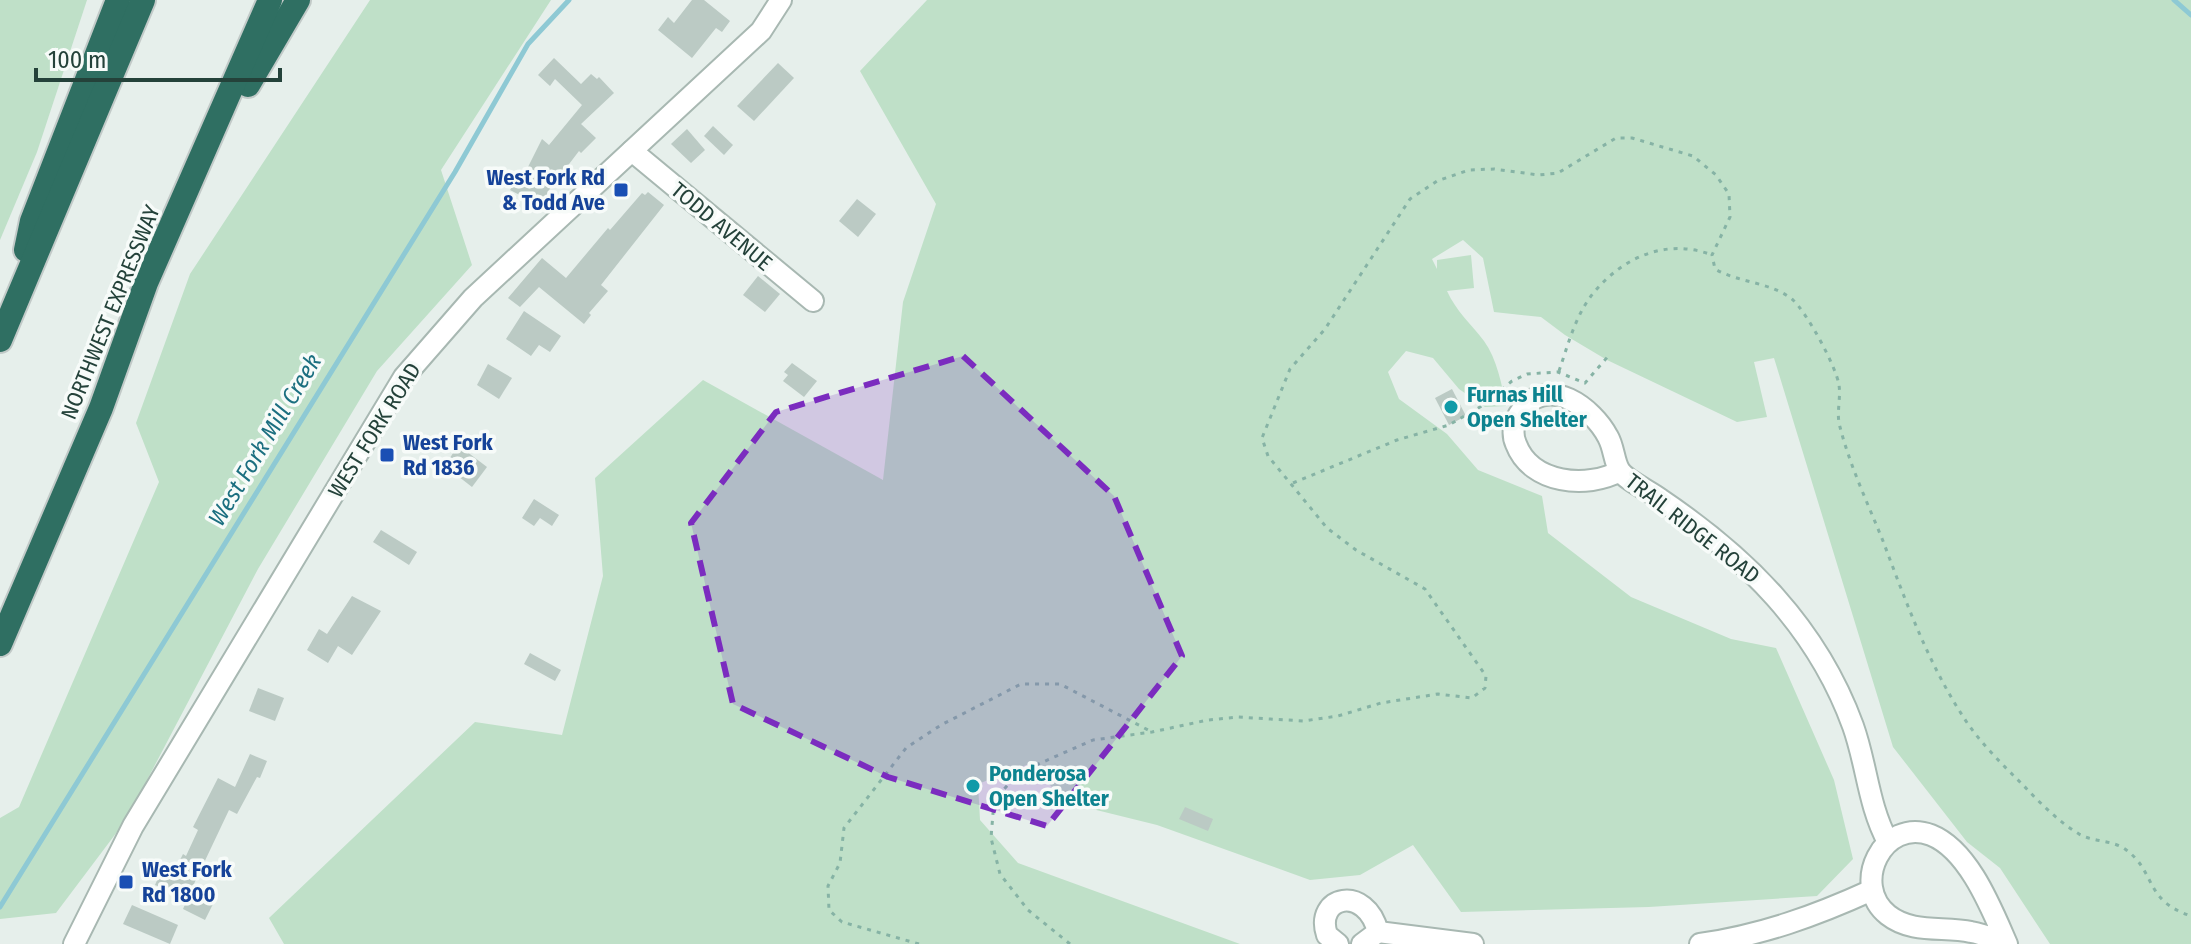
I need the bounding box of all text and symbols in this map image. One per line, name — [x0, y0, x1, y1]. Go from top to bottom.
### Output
scale bar — [36, 32, 280, 82]
text: 100 m — [48, 46, 106, 74]
place label: West Fork Rd & Todd Ave — [487, 164, 605, 216]
street label: TODD AVENUE — [666, 176, 778, 276]
marker: West Fork Rd & Todd Ave — [612, 181, 630, 199]
street label: NORTHWEST EXPRESSWAY — [55, 201, 166, 423]
water label: West Fork Mill Creek — [203, 349, 327, 531]
street label: WEST FORK ROAD — [322, 358, 427, 503]
place label: Furnas Hill Open Shelter — [1467, 381, 1588, 433]
marker: Furnas Hill Open Shelter — [1442, 398, 1460, 416]
place label: West Fork Rd 1836 — [403, 429, 494, 481]
marker: West Fork Rd 1836 — [378, 446, 396, 464]
street label: TRAIL RIDGE ROAD — [1620, 468, 1765, 589]
place label: Ponderosa Open Shelter — [989, 760, 1110, 812]
marker: Ponderosa Open Shelter — [964, 777, 982, 795]
place label: West Fork Rd 1800 — [142, 856, 233, 908]
marker: West Fork Rd 1800 — [117, 873, 135, 891]

